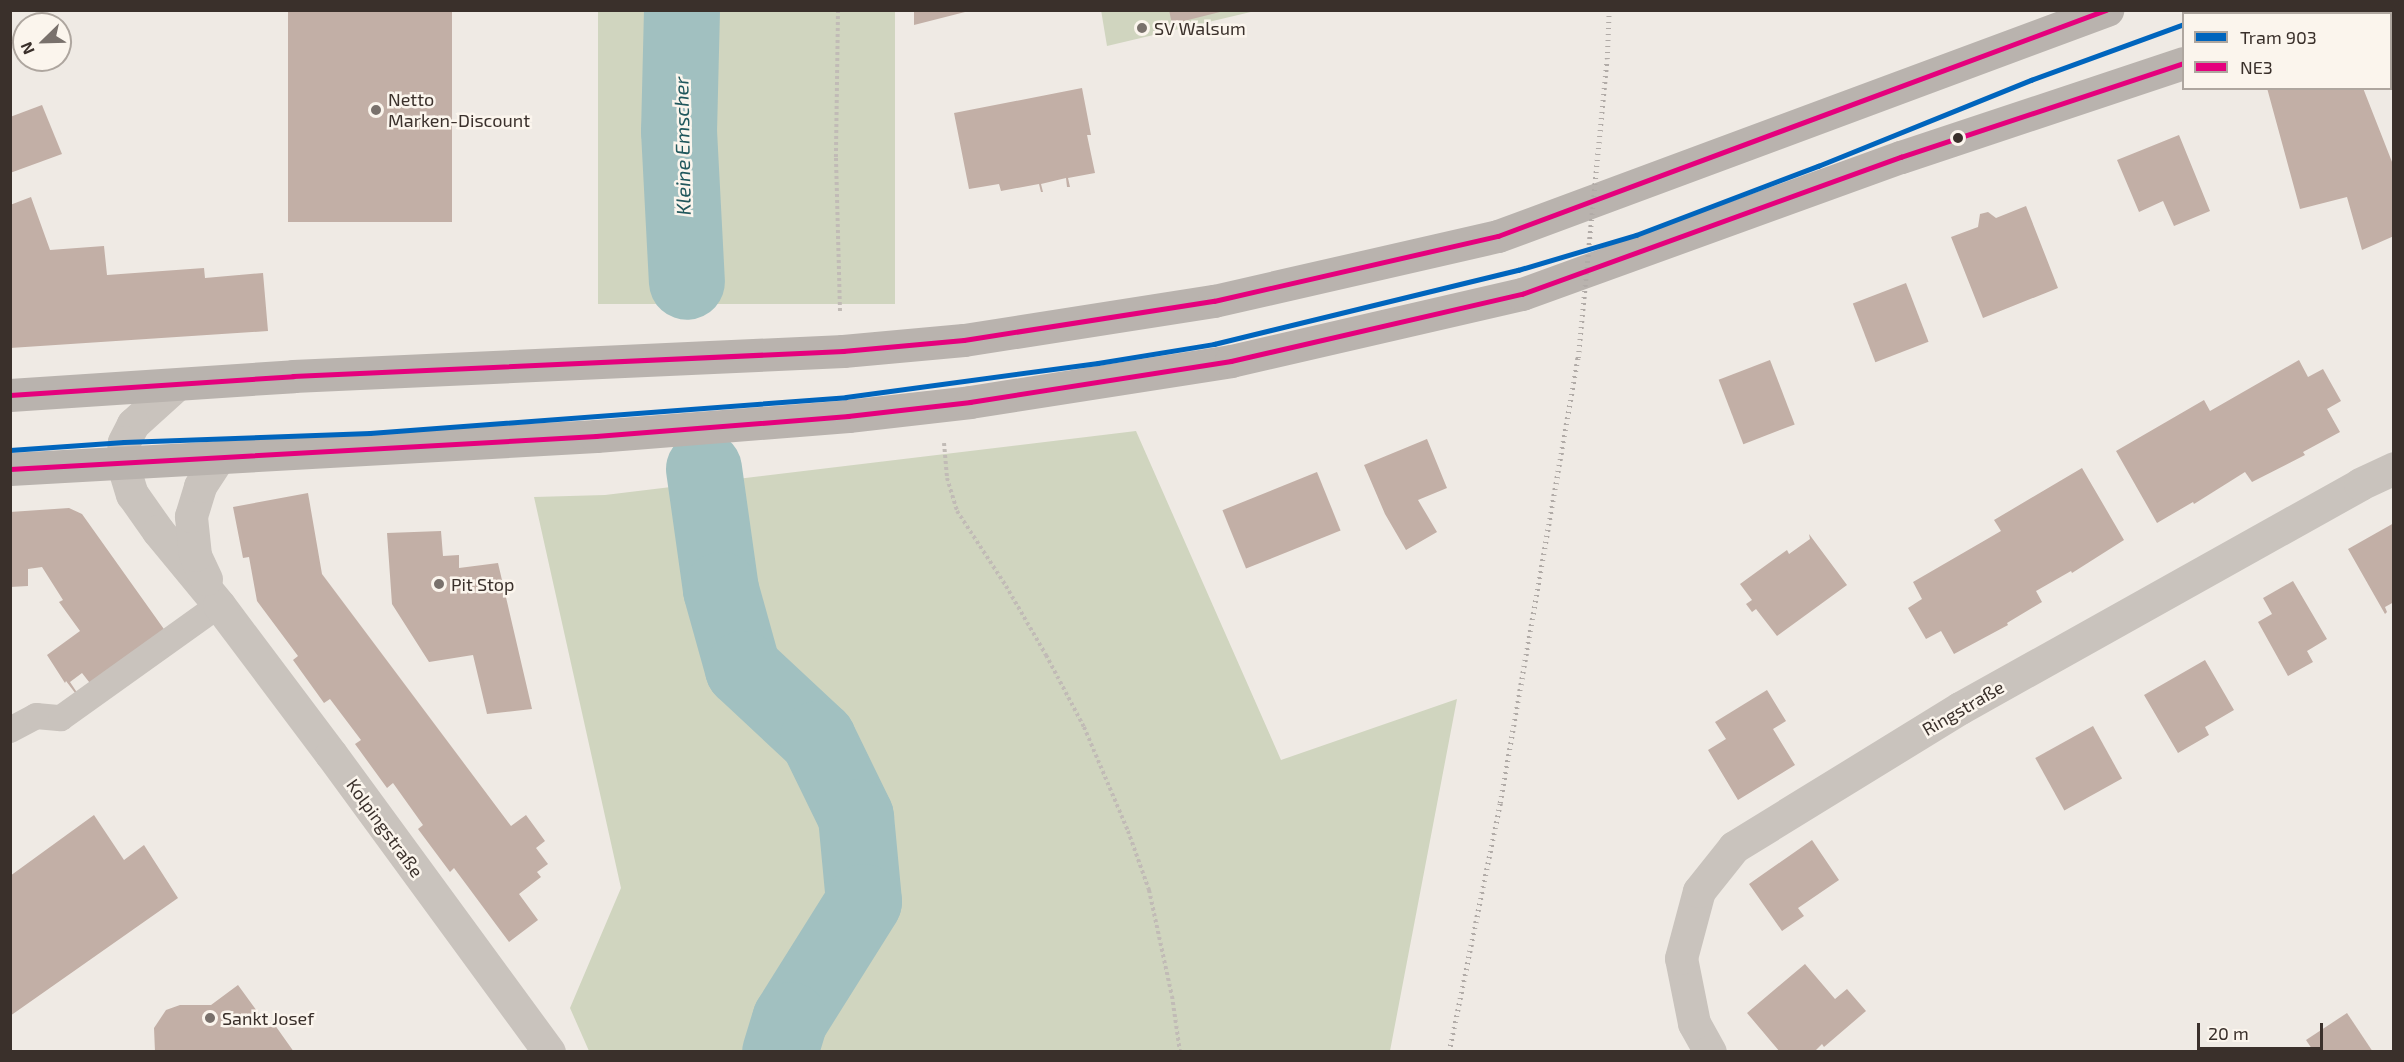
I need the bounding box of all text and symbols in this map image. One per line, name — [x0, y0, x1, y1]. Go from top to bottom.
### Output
north arrow — [12, 12, 72, 72]
legend — [2182, 12, 2392, 90]
place label: SV Walsum — [1154, 17, 1246, 39]
marker: SV Walsum — [1135, 21, 1149, 35]
text: Tram 903 — [2240, 26, 2317, 48]
text: N — [16, 39, 38, 57]
text: NE3 — [2240, 56, 2273, 78]
water label: Kleine Emscher — [669, 76, 695, 216]
place label: Netto Marken-Discount — [388, 89, 530, 132]
marker: Netto Marken-Discount — [369, 103, 383, 117]
unlabelled marker — [1952, 132, 1964, 144]
place label: Pit Stop — [451, 573, 514, 595]
marker: Pit Stop — [432, 577, 446, 591]
street label: Ringstraße — [1918, 676, 2008, 740]
street label: Kolpingstraße — [342, 775, 428, 881]
place label: Sankt Josef — [222, 1007, 314, 1029]
marker: Sankt Josef — [203, 1011, 217, 1025]
scale bar — [2200, 1011, 2326, 1049]
text: 20 m — [2208, 1022, 2249, 1044]

